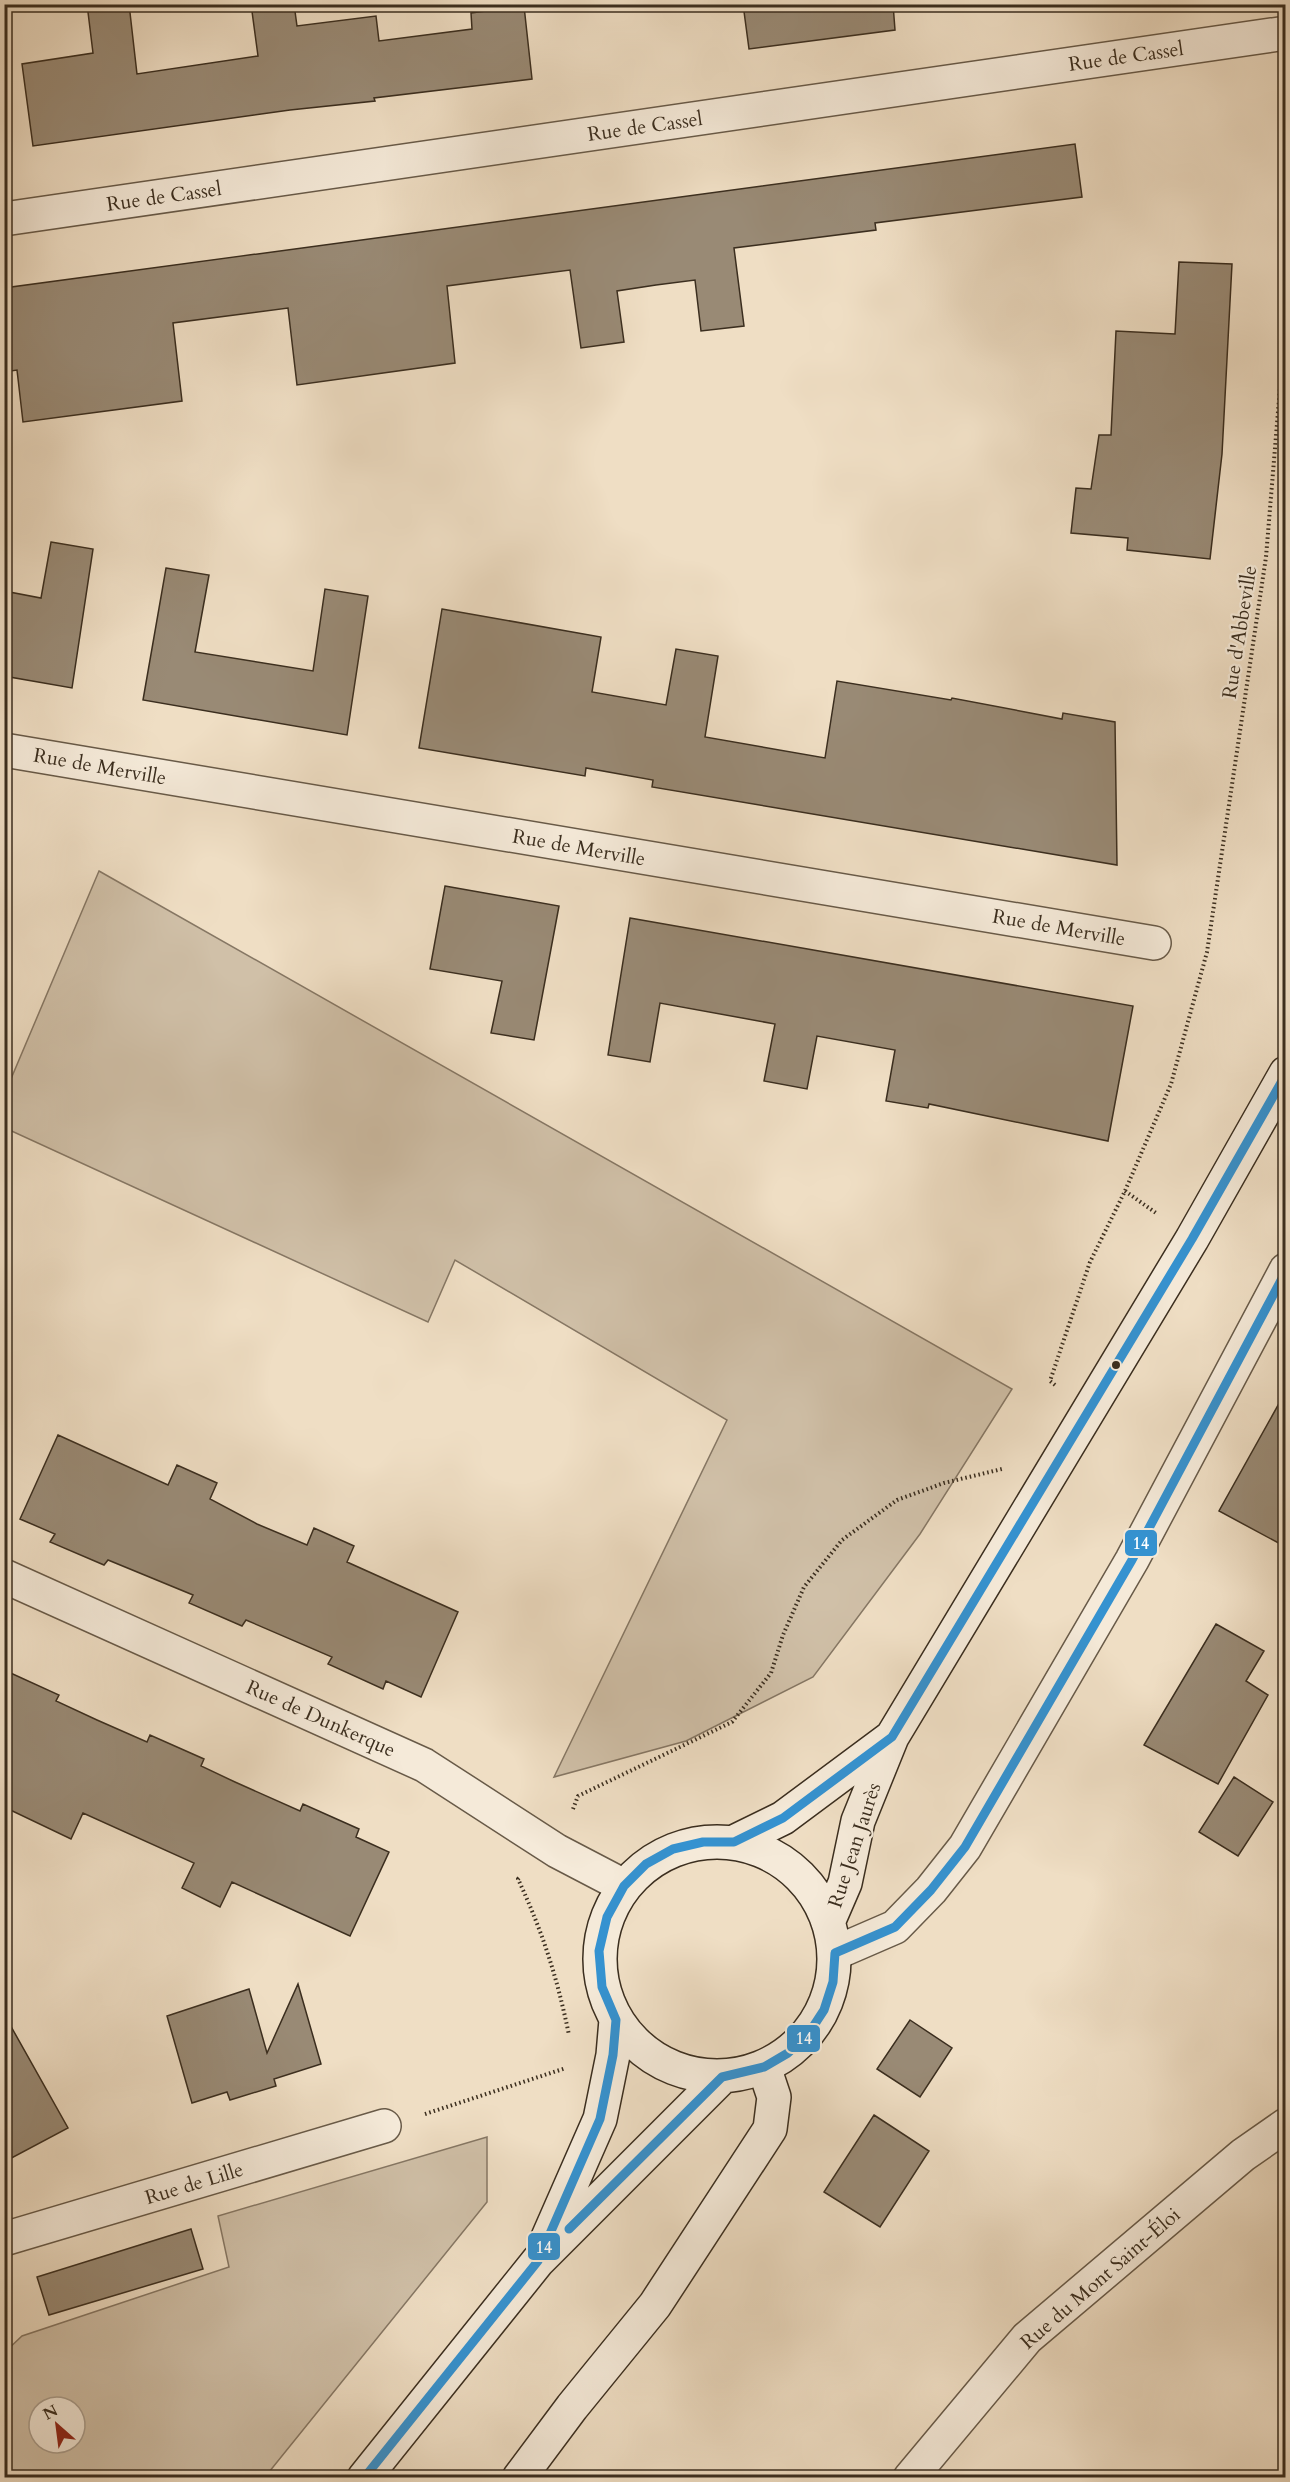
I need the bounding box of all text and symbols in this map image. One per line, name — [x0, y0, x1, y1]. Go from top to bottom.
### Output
street label: Rue de Cassel — [1067, 35, 1185, 78]
street label: Rue de Cassel — [586, 105, 704, 148]
street label: Rue de Cassel — [105, 175, 223, 218]
street label: Rue d'Abbeville — [1216, 564, 1263, 700]
street label: Rue de Merville — [31, 742, 169, 791]
street label: Rue de Merville — [510, 823, 648, 872]
street label: Rue de Merville — [990, 903, 1128, 952]
unlabelled marker — [1110, 1359, 1122, 1371]
line badge: 14 — [1124, 1529, 1158, 1557]
text: 14 — [1133, 1533, 1149, 1555]
street label: Rue de Dunkerque — [242, 1673, 400, 1763]
street label: Rue Jean Jaurès — [822, 1779, 887, 1911]
line badge: 14 — [786, 2024, 821, 2053]
text: 14 — [796, 2028, 812, 2050]
street label: Rue de Lille — [142, 2156, 247, 2211]
street label: Rue du Mont Saint-Éloi — [1015, 2201, 1186, 2355]
line badge: 14 — [527, 2232, 561, 2261]
text: 14 — [536, 2237, 552, 2259]
north arrow — [27, 2395, 87, 2455]
text: N — [39, 2400, 62, 2426]

